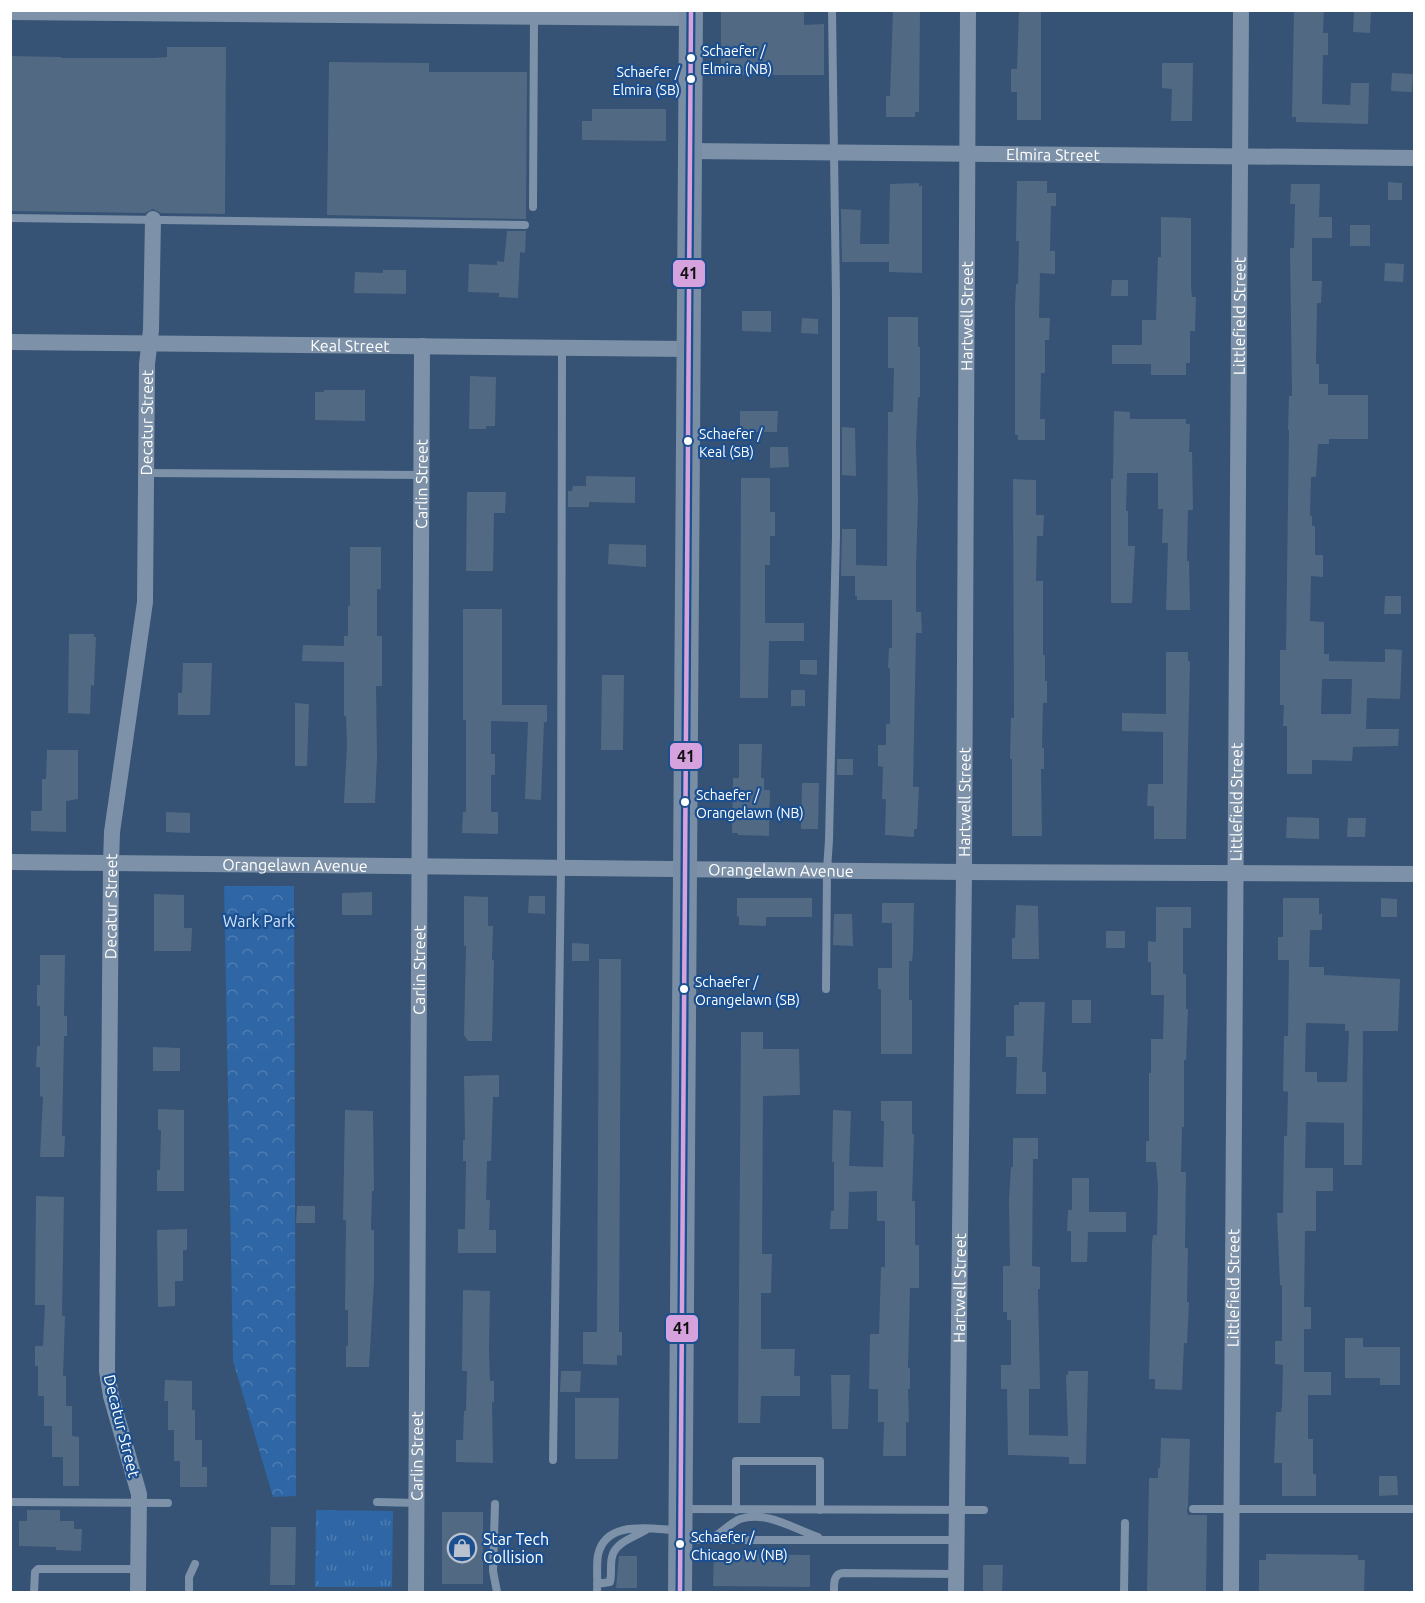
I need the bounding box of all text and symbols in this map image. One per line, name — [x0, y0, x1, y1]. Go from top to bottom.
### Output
place label: Schaefer / Elmira (NB) — [702, 43, 772, 77]
marker: Schaefer / Elmira (NB) — [685, 52, 697, 64]
place label: Schaefer / Elmira (SB) — [613, 64, 681, 98]
marker: Schaefer / Elmira (SB) — [685, 73, 697, 85]
street label: Elmira Street — [1006, 145, 1101, 164]
street label: Littlefield Street — [1230, 256, 1248, 375]
line badge: 41 — [672, 259, 706, 288]
street label: Hartwell Street — [957, 260, 976, 371]
text: 41 — [680, 264, 698, 282]
street label: Keal Street — [310, 336, 390, 355]
street label: Decatur Street — [137, 369, 156, 476]
place label: Schaefer / Keal (SB) — [699, 426, 763, 460]
marker: Schaefer / Keal (SB) — [682, 435, 694, 447]
street label: Carlin Street — [412, 438, 431, 529]
line badge: 41 — [669, 742, 703, 770]
street label: Littlefield Street — [1227, 742, 1245, 861]
street label: Hartwell Street — [955, 746, 974, 857]
text: 41 — [677, 747, 695, 765]
place label: Schaefer / Orangelawn (NB) — [696, 787, 804, 821]
marker: Schaefer / Orangelawn (NB) — [679, 796, 691, 808]
street label: Decatur Street — [101, 852, 120, 959]
street label: Orangelawn Avenue — [222, 855, 368, 875]
street label: Orangelawn Avenue — [708, 860, 854, 880]
park label: Wark Park — [223, 912, 295, 930]
street label: Carlin Street — [410, 924, 428, 1015]
place label: Schaefer / Orangelawn (SB) — [695, 974, 800, 1008]
marker: Schaefer / Orangelawn (SB) — [678, 983, 690, 995]
street label: Littlefield Street — [1224, 1228, 1242, 1347]
street label: Hartwell Street — [950, 1232, 969, 1343]
line badge: 41 — [665, 1314, 699, 1343]
text: 41 — [673, 1319, 691, 1337]
street label: Decatur Street — [100, 1373, 144, 1480]
street label: Carlin Street — [407, 1410, 426, 1501]
place label: Schaefer / Chicago W (NB) — [691, 1529, 788, 1563]
place label: Star Tech Collision — [483, 1530, 549, 1566]
shop icon: Star Tech Collision — [446, 1532, 478, 1564]
marker: Schaefer / Chicago W (NB) — [674, 1538, 686, 1550]

